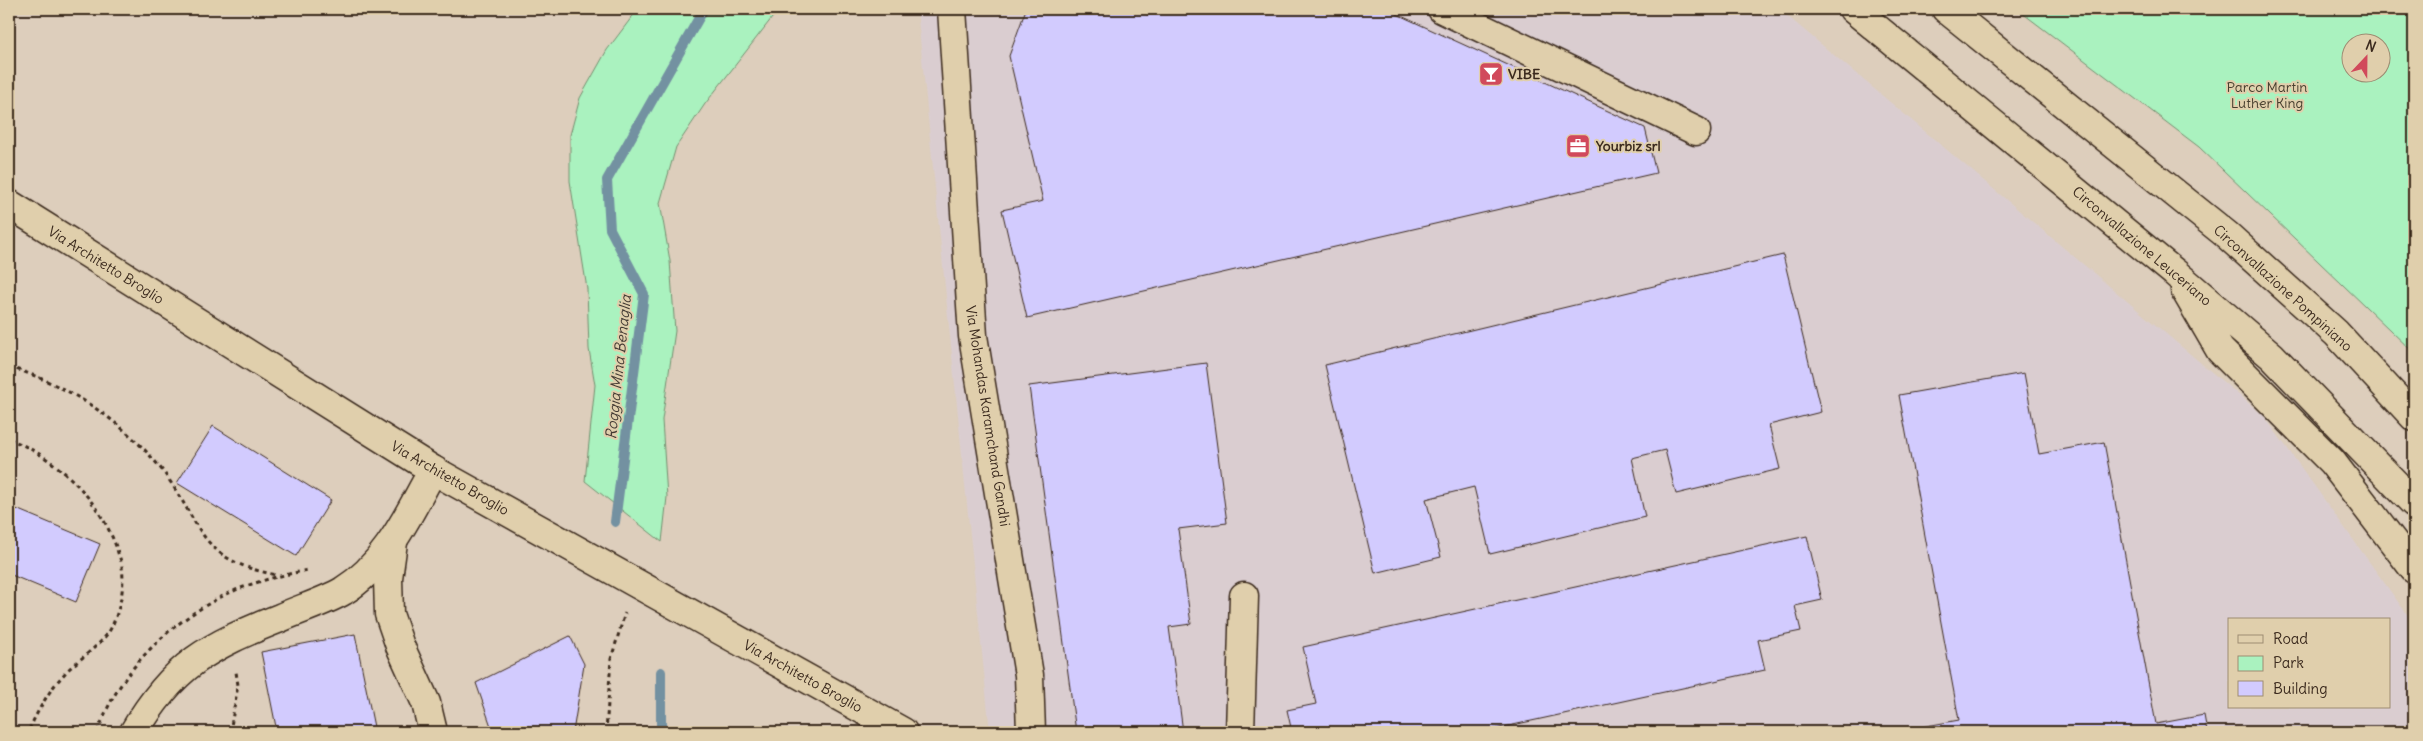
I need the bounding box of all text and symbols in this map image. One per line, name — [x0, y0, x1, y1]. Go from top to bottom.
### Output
north arrow — [2340, 32, 2390, 82]
text: N — [2363, 36, 2379, 56]
bar icon: VIBE — [1478, 61, 1504, 87]
place label: VIBE — [1508, 65, 1540, 83]
park label: Parco Martin Luther King — [2227, 78, 2307, 112]
office icon: Yourbiz srl — [1565, 133, 1591, 159]
place label: Yourbiz srl — [1595, 137, 1661, 155]
street label: Circonvallazione Leuceriano — [2069, 182, 2215, 310]
street label: Circonvallazione Pompiniano — [2210, 221, 2356, 355]
street label: Via Architetto Broglio — [45, 222, 167, 308]
water label: Roggia Mina Benaglia — [601, 292, 635, 440]
street label: Via Mohandas Karamchand Gandhi — [962, 304, 1014, 528]
street label: Via Architetto Broglio — [388, 437, 512, 519]
legend — [2228, 618, 2390, 708]
text: Road — [2273, 629, 2308, 648]
street label: Via Architetto Broglio — [740, 636, 866, 716]
text: Park — [2273, 653, 2304, 672]
text: Building — [2273, 679, 2328, 698]

